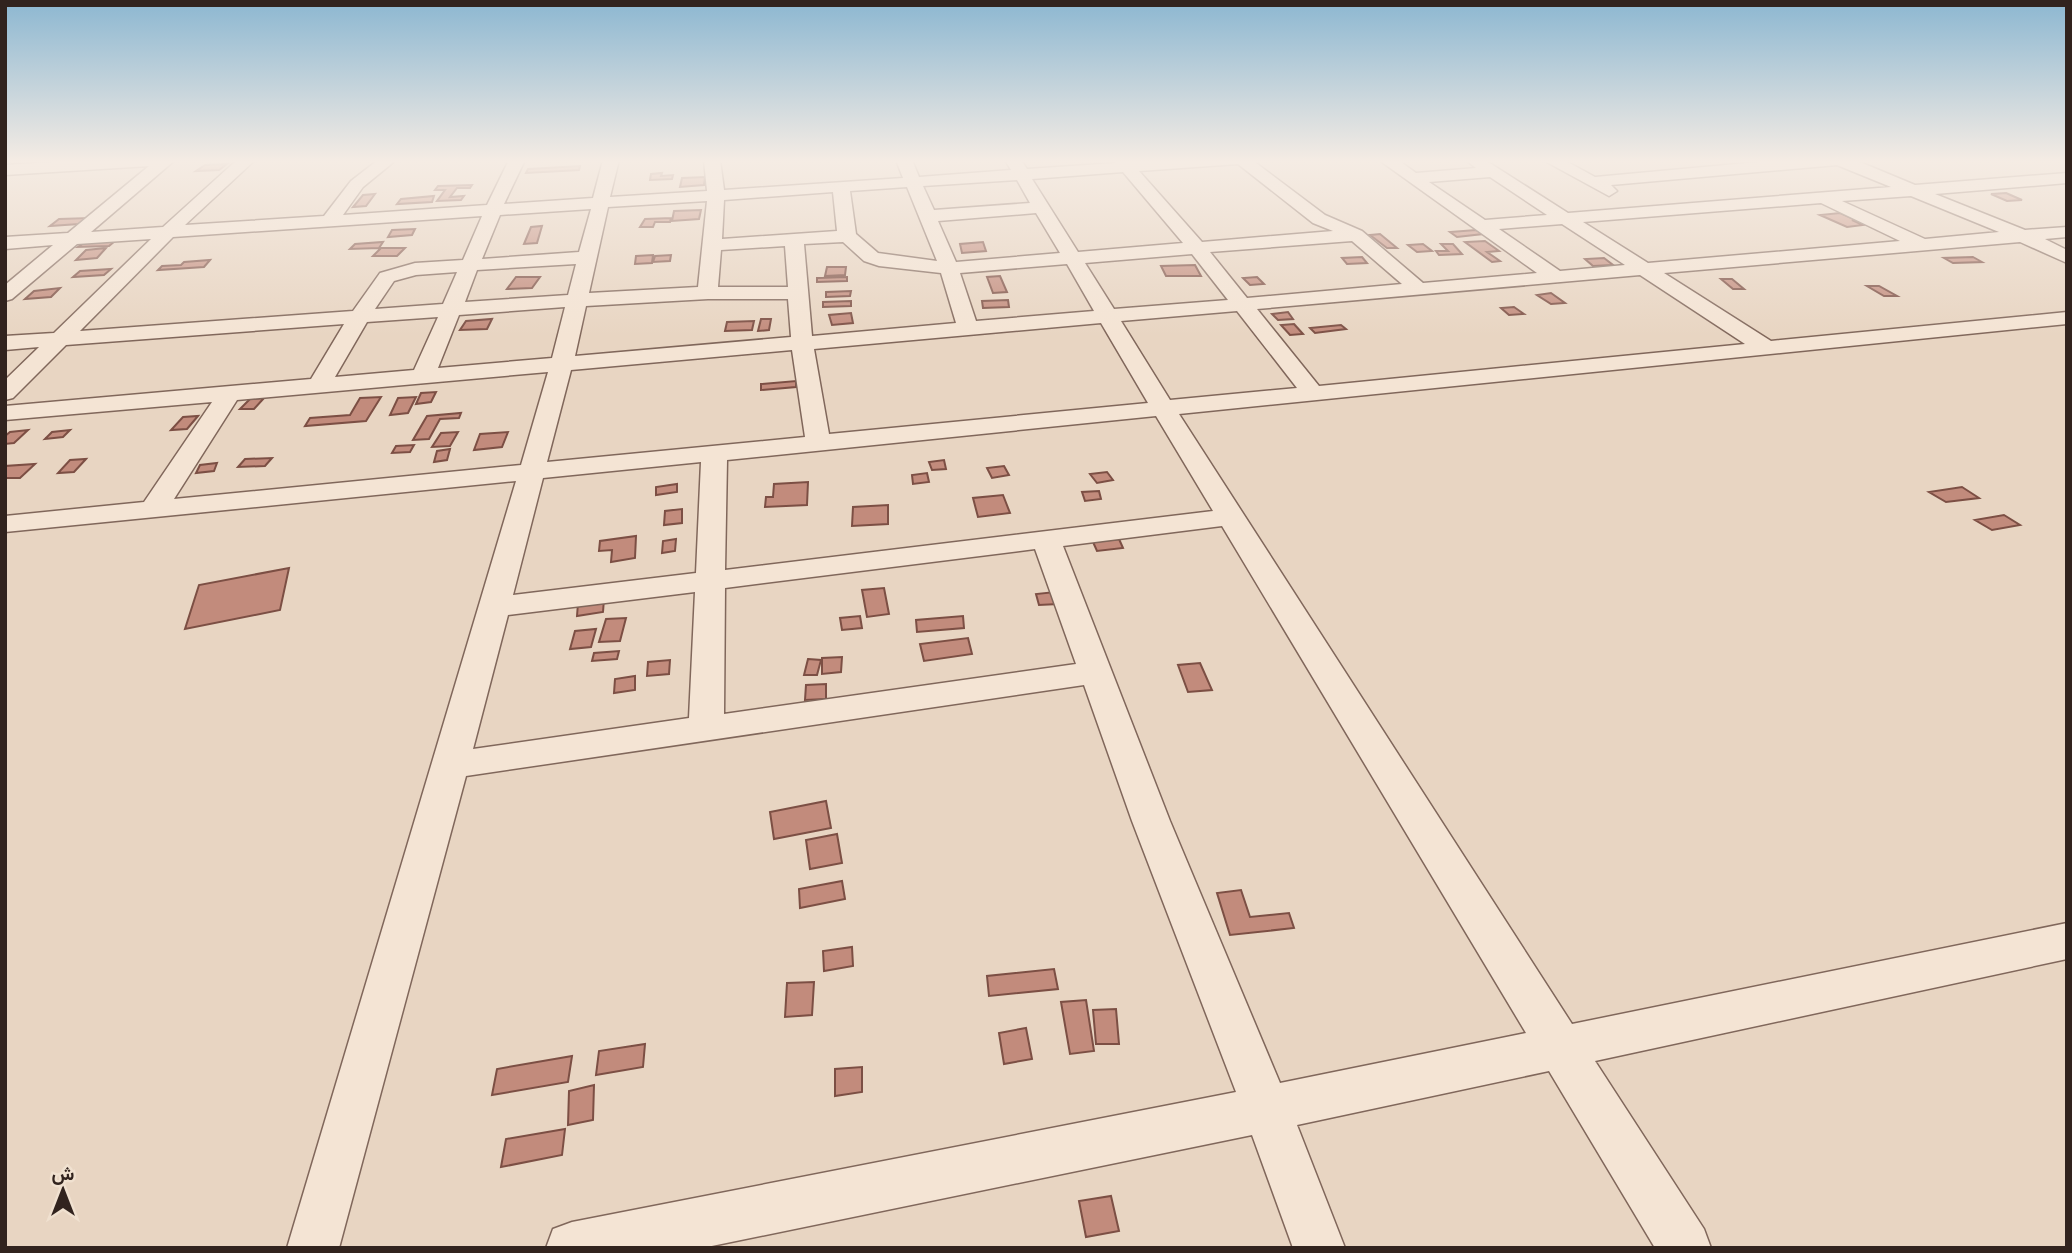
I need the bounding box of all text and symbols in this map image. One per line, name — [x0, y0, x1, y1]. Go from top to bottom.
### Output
north arrow — [28, 1155, 98, 1225]
text: ش — [52, 1161, 75, 1190]

